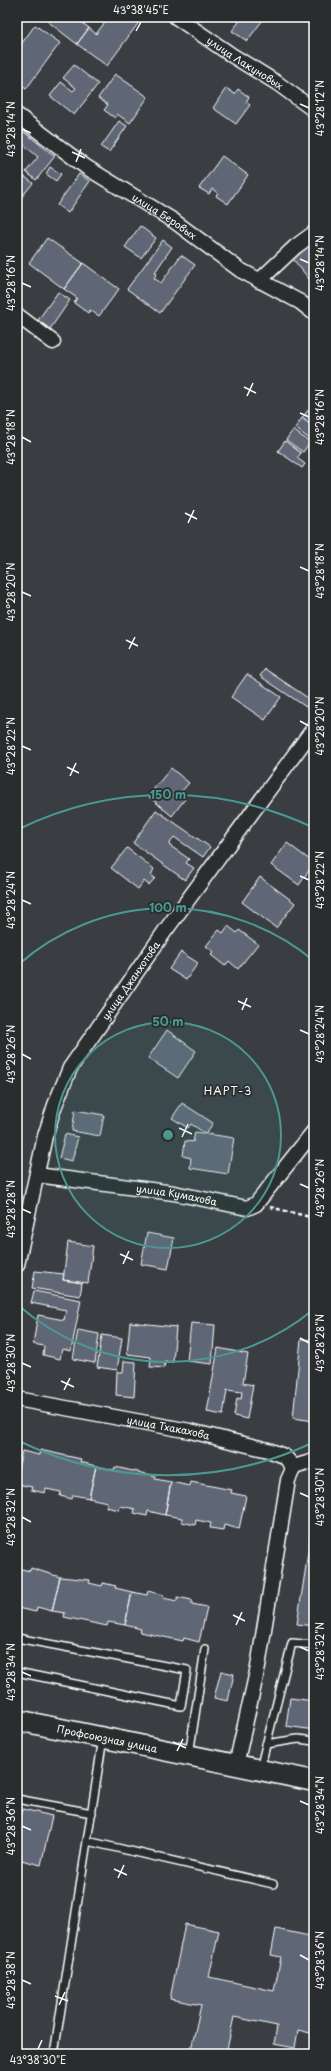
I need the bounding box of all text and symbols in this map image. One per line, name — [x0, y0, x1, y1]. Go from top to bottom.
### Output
text: 43°38'45"E — [113, 2, 169, 17]
street label: улица Лакуновых — [204, 32, 287, 92]
text: 43°28'12"N — [312, 80, 327, 136]
text: 43°28'14"N — [3, 101, 18, 157]
street label: улица Беровых — [129, 189, 200, 242]
text: 43°28'14"N — [312, 235, 327, 291]
text: 43°28'16"N — [3, 255, 18, 311]
text: 43°28'16"N — [312, 389, 327, 445]
text: 43°28'18"N — [3, 409, 18, 465]
text: 43°28'18"N — [312, 543, 327, 599]
text: 43°28'20"N — [3, 562, 18, 622]
text: 43°28'20"N — [312, 696, 327, 756]
text: 43°28'22"N — [3, 717, 18, 775]
text: 150 m — [150, 785, 186, 803]
text: 43°28'22"N — [312, 851, 327, 909]
text: 43°28'24"N — [3, 871, 18, 929]
text: 100 m — [149, 898, 187, 916]
street label: улица Джанхотова — [98, 937, 163, 1023]
text: 43°28'24"N — [312, 1005, 327, 1063]
text: 50 m — [152, 1012, 184, 1030]
text: 43°28'26"N — [3, 1025, 18, 1083]
district label: НАРТ-3 — [204, 1082, 252, 1099]
centre of rings — [161, 1128, 175, 1142]
text: 43°28'26"N — [312, 1159, 327, 1217]
text: 43°28'28"N — [3, 1180, 18, 1238]
street label: улица Кумахова — [135, 1180, 219, 1209]
text: 43°28'28"N — [312, 1314, 327, 1372]
text: 43°28'30"N — [3, 1334, 18, 1392]
street label: улица Тхакахова — [126, 1411, 212, 1443]
text: 43°28'30"N — [312, 1468, 327, 1526]
text: 43°28'32"N — [3, 1488, 18, 1546]
text: 43°28'32"N — [312, 1622, 327, 1680]
text: 43°28'34"N — [3, 1643, 18, 1701]
street label: Профсоюзная улица — [56, 1720, 160, 1756]
text: 43°28'34"N — [312, 1776, 327, 1834]
text: 43°28'36"N — [3, 1797, 18, 1855]
text: 43°28'36"N — [312, 1931, 327, 1989]
text: 43°28'38"N — [3, 1951, 18, 2009]
text: 43°38'30"E — [10, 2052, 66, 2067]

